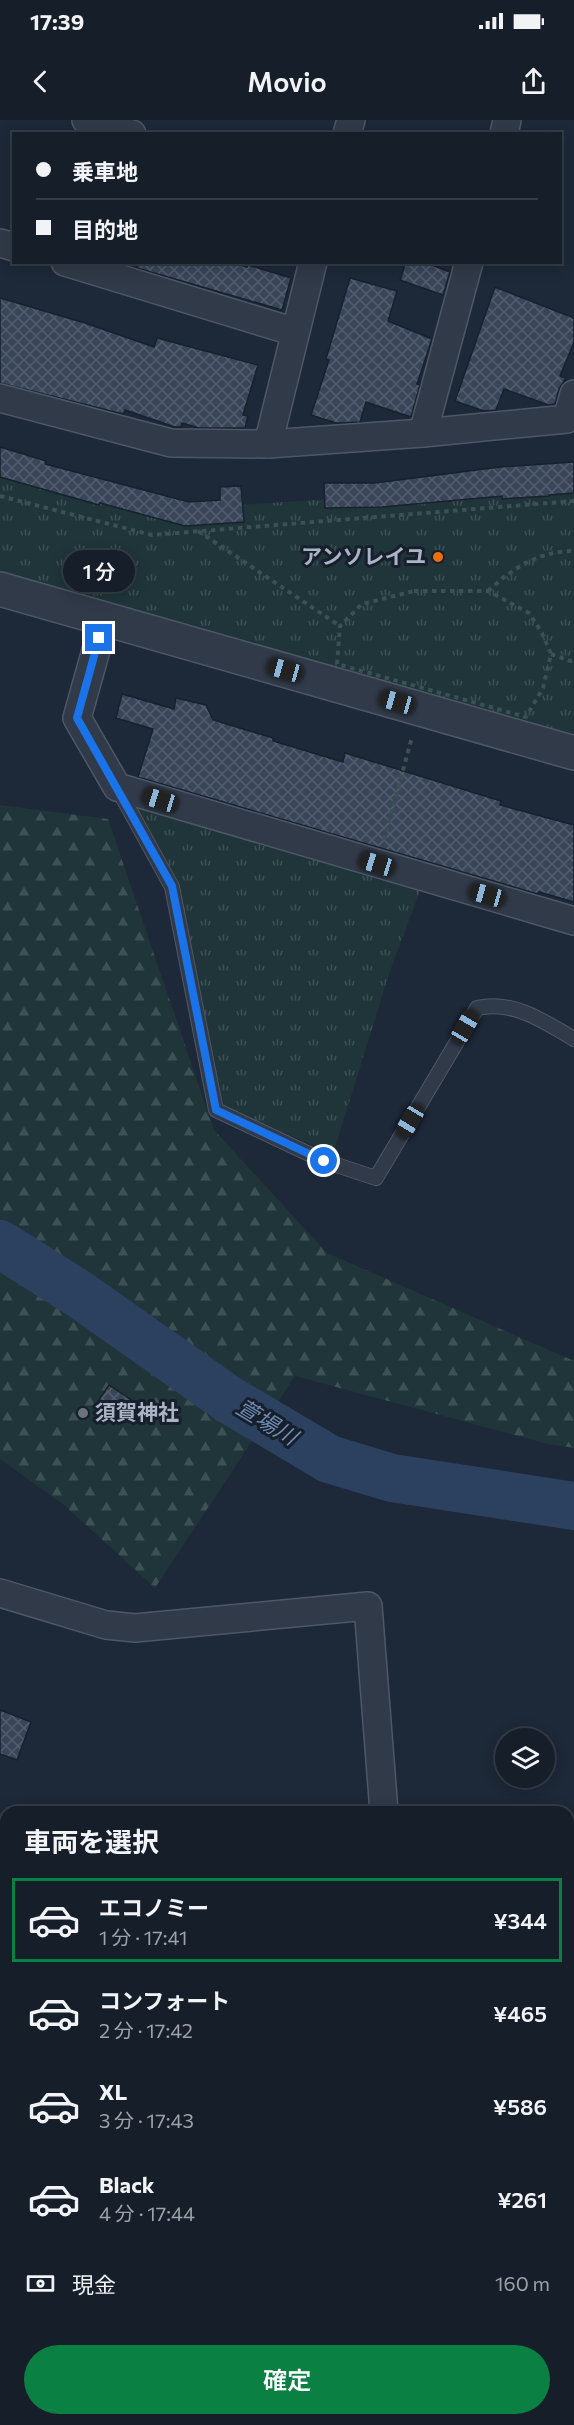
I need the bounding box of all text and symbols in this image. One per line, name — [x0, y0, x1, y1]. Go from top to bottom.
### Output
text: 17:39 — [30, 8, 84, 35]
icon: back — [24, 65, 57, 98]
text: Movio — [247, 65, 327, 98]
icon: share — [517, 65, 550, 98]
text: 乗車地 — [72, 158, 138, 185]
text: 目的地 — [72, 216, 138, 243]
place label: アンソレイユ — [301, 543, 426, 568]
marker: アンソレイユ — [431, 550, 445, 564]
callout: 1 分 — [63, 551, 135, 593]
text: 1 分 — [83, 559, 115, 583]
route end — [85, 624, 112, 651]
car — [265, 656, 305, 684]
car — [377, 688, 417, 716]
car — [140, 786, 180, 814]
car — [357, 850, 397, 878]
car — [467, 881, 507, 909]
car — [448, 1007, 482, 1047]
car — [393, 1101, 427, 1141]
route start — [310, 1147, 337, 1174]
water label: 萱場川 — [232, 1393, 304, 1451]
place label: 須賀神社 — [95, 1399, 179, 1424]
marker: 須賀神社 — [76, 1406, 90, 1420]
map controls — [495, 1728, 555, 1788]
button: layers — [495, 1728, 555, 1788]
text: 車両を選択 — [24, 1825, 159, 1858]
icon: car — [27, 1893, 81, 1947]
text: エコノミー — [99, 1894, 209, 1921]
text: ¥344 — [493, 1907, 547, 1934]
text: 1 分 · 17:41 — [99, 1925, 188, 1949]
icon: car — [27, 1986, 81, 2040]
text: コンフォート — [99, 1987, 230, 2014]
text: ¥465 — [493, 2000, 547, 2027]
text: 2 分 · 17:42 — [99, 2018, 193, 2042]
text: XL — [99, 2078, 127, 2105]
icon: car — [27, 2079, 81, 2133]
text: ¥586 — [493, 2093, 547, 2120]
text: 3 分 · 17:43 — [99, 2108, 194, 2132]
text: Black — [99, 2171, 154, 2198]
icon: car — [27, 2172, 81, 2226]
text: ¥261 — [497, 2186, 547, 2213]
text: 4 分 · 17:44 — [99, 2201, 195, 2225]
icon: cash — [24, 2267, 57, 2300]
text: 現金 — [72, 2271, 116, 2298]
text: 160 m — [495, 2271, 550, 2295]
button: 確定 — [24, 2345, 550, 2414]

